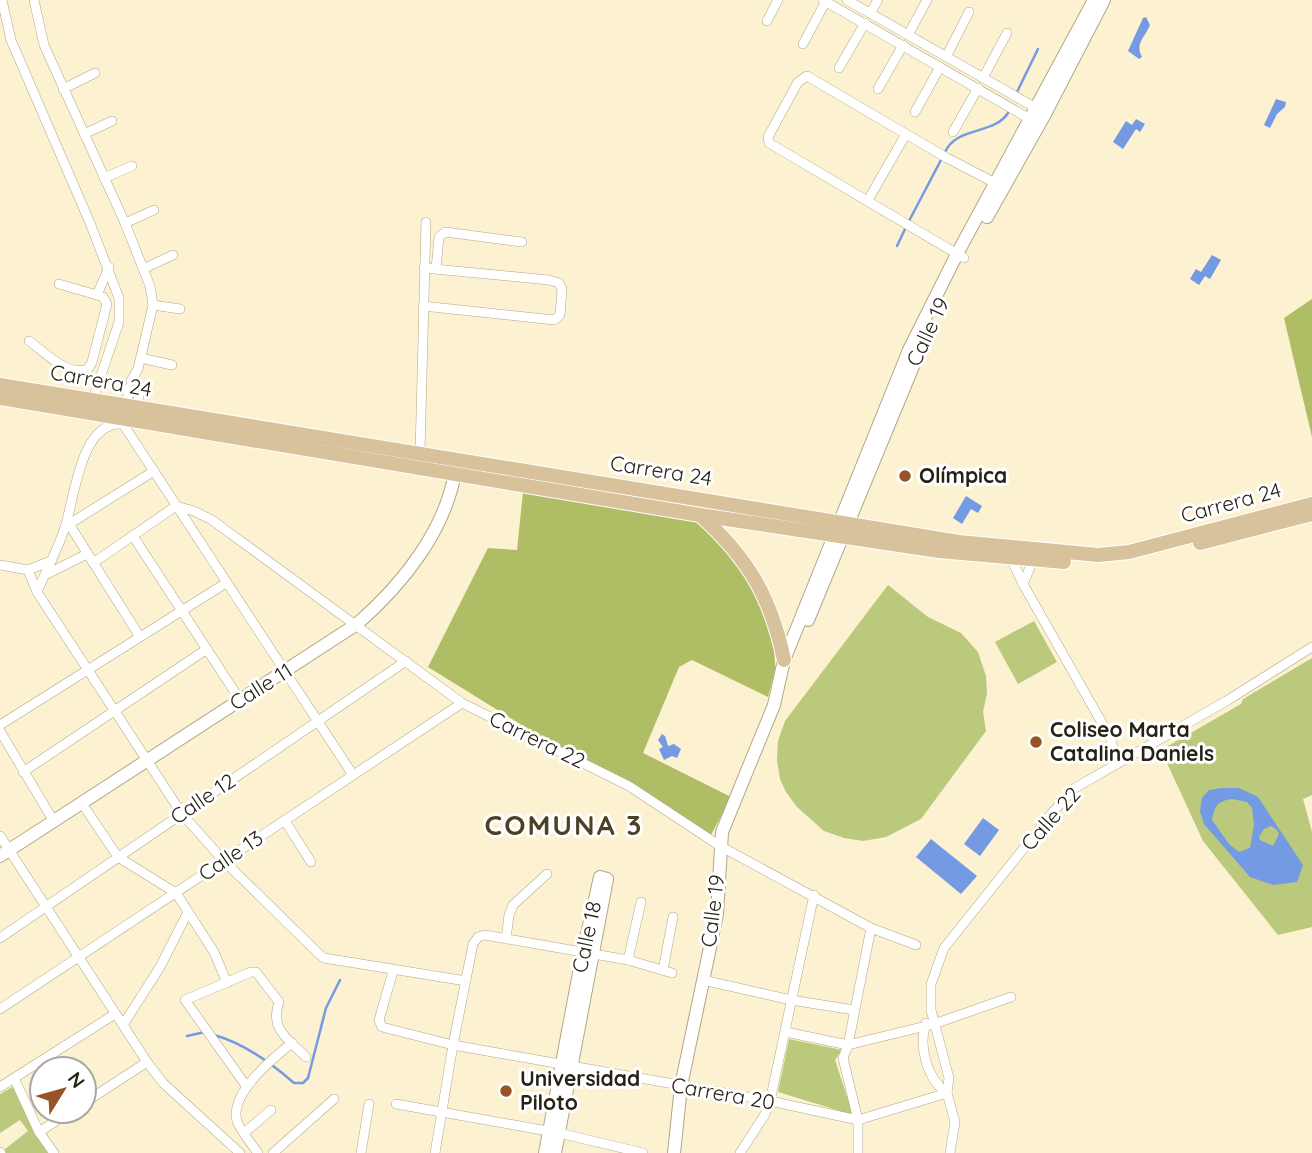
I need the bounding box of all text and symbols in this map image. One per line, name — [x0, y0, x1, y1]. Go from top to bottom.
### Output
street label: Calle 19 — [900, 293, 954, 370]
street label: Carrera 24 — [48, 358, 154, 402]
street label: Carrera 24 — [608, 449, 714, 491]
place label: Olímpica — [919, 462, 1007, 488]
marker: Olímpica — [897, 468, 913, 484]
street label: Carrera 24 — [1178, 476, 1284, 528]
street label: Calle 11 — [224, 657, 297, 715]
street label: Carrera 22 — [485, 705, 590, 773]
place label: Coliseo Marta Catalina Daniels — [1050, 716, 1214, 766]
marker: Coliseo Marta Catalina Daniels — [1028, 734, 1044, 750]
street label: Calle 12 — [165, 767, 240, 829]
street label: Calle 22 — [1015, 781, 1086, 856]
district label: COMUNA 3 — [485, 807, 643, 842]
street label: Calle 13 — [193, 824, 268, 886]
street label: Calle 19 — [695, 873, 729, 949]
street label: Calle 18 — [566, 899, 606, 975]
north arrow — [28, 1055, 98, 1125]
place label: Universidad Piloto — [520, 1065, 640, 1115]
text: N — [63, 1067, 90, 1093]
street label: Carrera 20 — [669, 1071, 777, 1115]
marker: Universidad Piloto — [498, 1083, 514, 1099]

